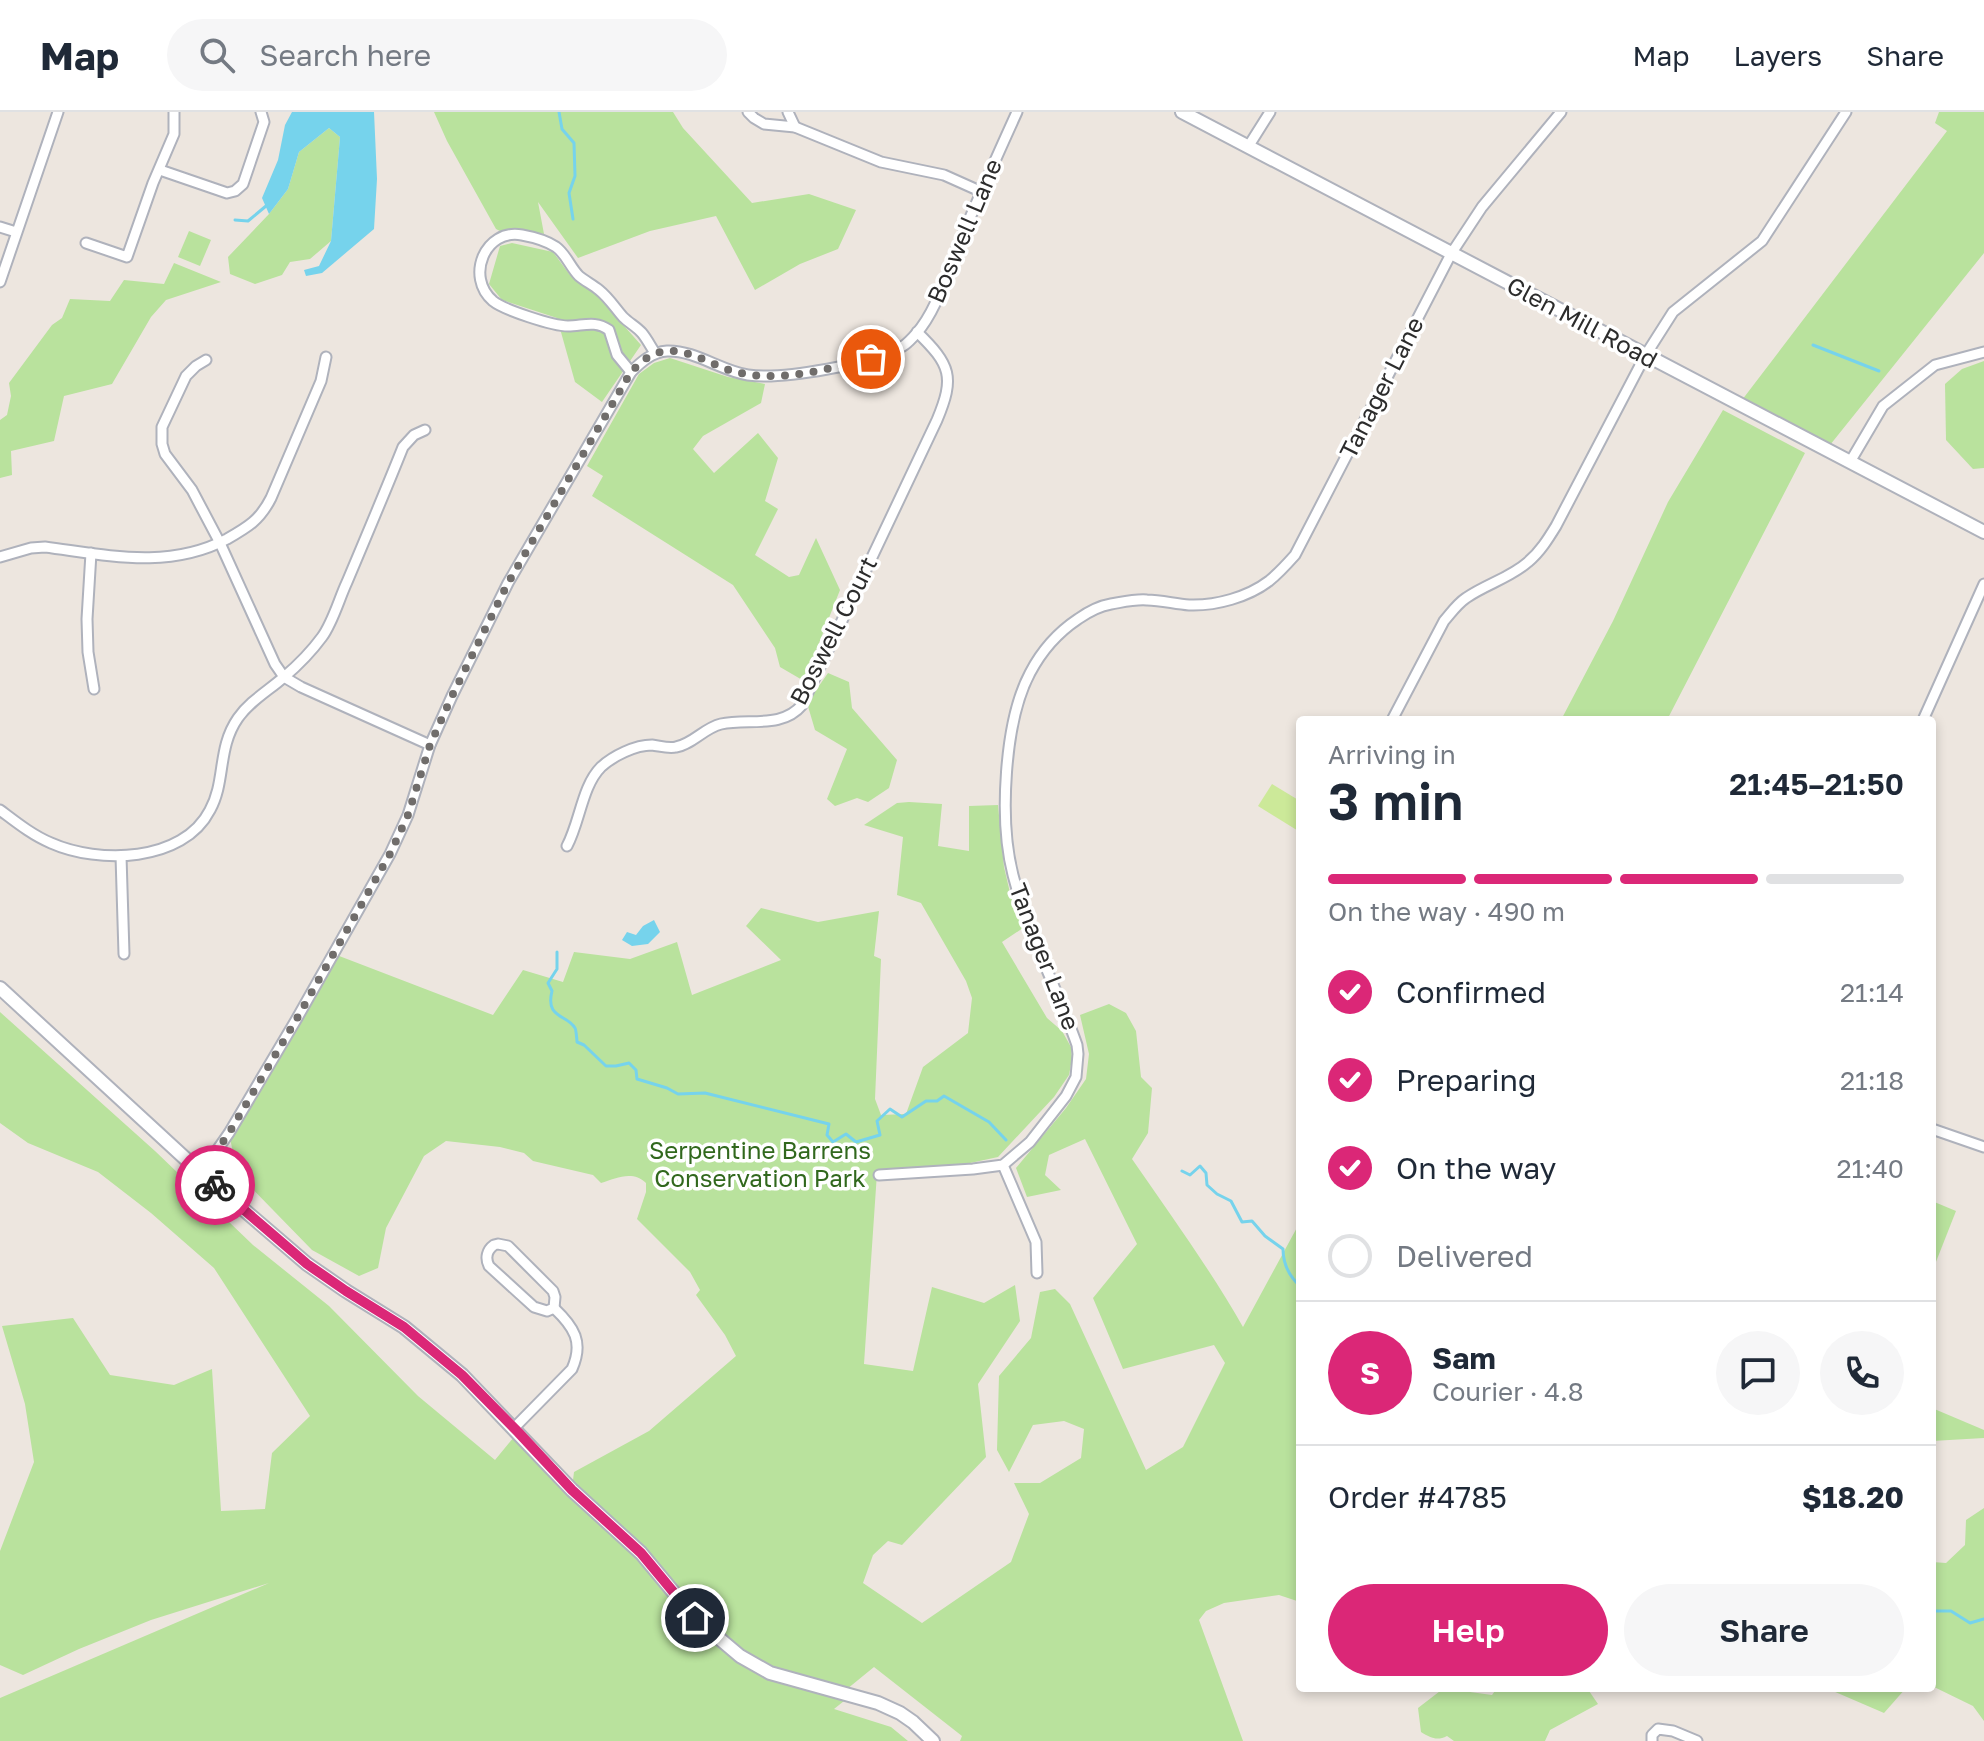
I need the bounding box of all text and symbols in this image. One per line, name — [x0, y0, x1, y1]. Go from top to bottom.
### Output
search box — [167, 19, 727, 91]
text: Map — [40, 33, 119, 78]
icon: search — [195, 33, 239, 77]
text: Search here — [259, 37, 431, 73]
text: Map — [1632, 39, 1690, 72]
text: Layers — [1734, 39, 1822, 72]
text: Share — [1866, 39, 1944, 72]
street label: Boswell Lane — [920, 154, 1007, 307]
street label: Glen Mill Road — [1502, 270, 1663, 374]
street label: Tanager Lane — [1333, 312, 1429, 463]
pin — [837, 325, 905, 393]
icon: bag — [849, 337, 893, 381]
street label: Boswell Court — [783, 551, 882, 709]
text: Arriving in — [1328, 739, 1456, 770]
text: 21:45–21:50 — [1729, 766, 1904, 802]
text: 3 min — [1328, 769, 1463, 831]
street label: Tanager Lane — [1004, 879, 1087, 1034]
text: On the way · 490 m — [1328, 896, 1565, 927]
icon: check — [1328, 970, 1372, 1014]
text: Confirmed — [1396, 974, 1546, 1010]
text: 21:14 — [1840, 977, 1904, 1008]
icon: check — [1328, 1058, 1372, 1102]
text: Preparing — [1396, 1062, 1537, 1098]
text: 21:18 — [1840, 1065, 1904, 1096]
park label: Serpentine Barrens Conservation Park — [649, 1135, 871, 1192]
courier — [175, 1145, 255, 1225]
icon: check — [1328, 1146, 1372, 1190]
text: On the way — [1396, 1150, 1556, 1186]
text: 21:40 — [1837, 1153, 1904, 1184]
icon: bike — [193, 1163, 237, 1207]
text: Delivered — [1396, 1238, 1533, 1274]
button: chat — [1716, 1331, 1800, 1415]
button: phone — [1820, 1331, 1904, 1415]
text: Sam — [1432, 1340, 1496, 1376]
text: S — [1360, 1355, 1380, 1391]
text: Courier · 4.8 — [1432, 1376, 1584, 1407]
text: Order #4785 — [1328, 1479, 1507, 1515]
text: $18.20 — [1802, 1479, 1904, 1515]
pin — [661, 1584, 729, 1652]
button: Help — [1328, 1584, 1608, 1676]
button: Share — [1624, 1584, 1904, 1676]
icon: home — [673, 1596, 717, 1640]

